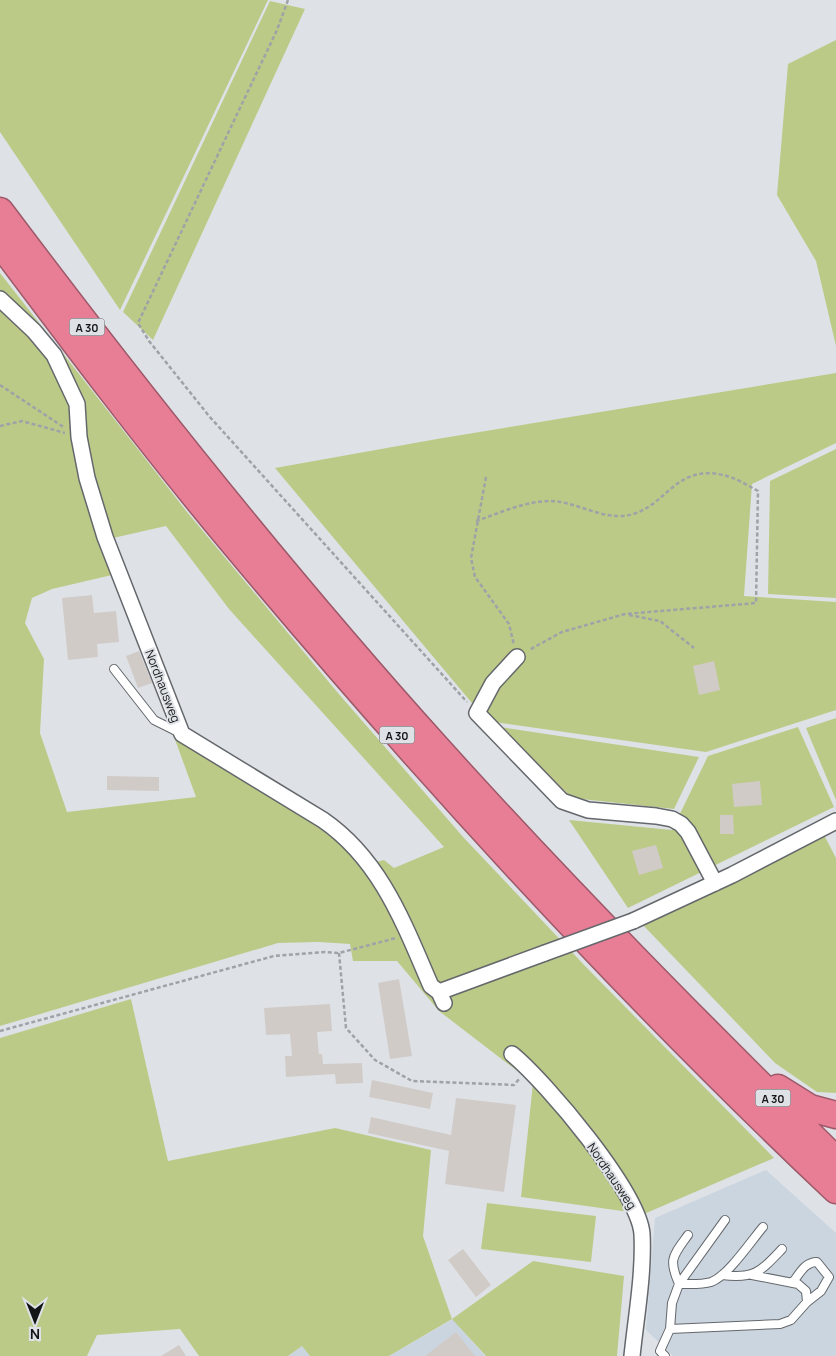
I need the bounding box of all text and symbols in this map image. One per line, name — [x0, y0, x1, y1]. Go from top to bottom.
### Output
road number: A 30 — [70, 318, 104, 336]
street label: Nordhausweg — [141, 647, 185, 725]
road number: A 30 — [380, 726, 414, 744]
road number: A 30 — [756, 1090, 790, 1106]
street label: Nordhausweg — [584, 1139, 640, 1213]
north arrow — [10, 1296, 60, 1346]
text: N — [30, 1325, 40, 1344]

